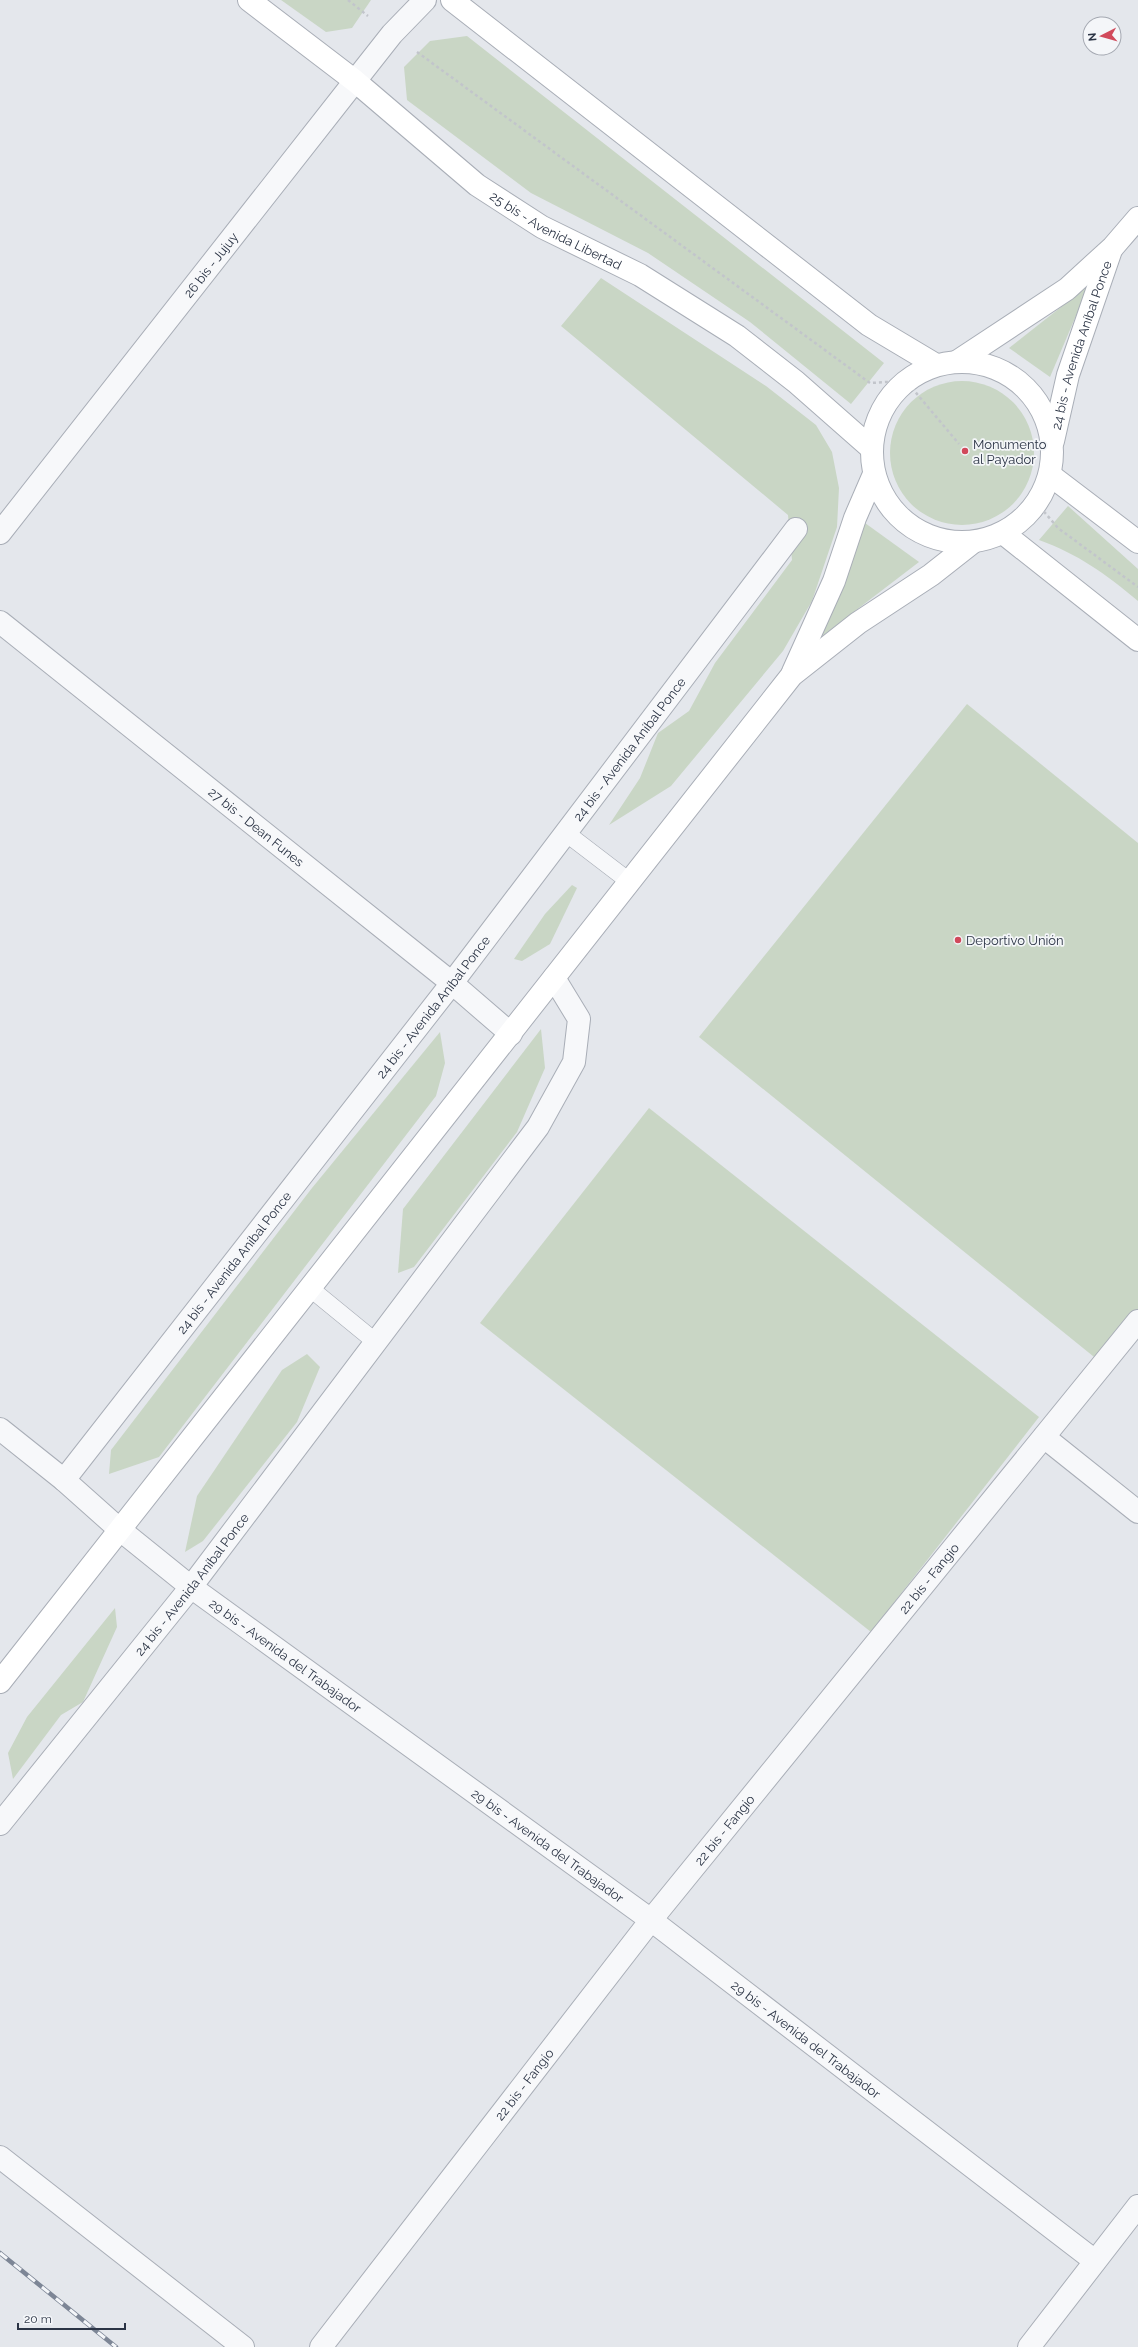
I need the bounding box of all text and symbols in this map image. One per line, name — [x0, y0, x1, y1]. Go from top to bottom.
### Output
north arrow — [1082, 16, 1122, 56]
text: N — [1086, 32, 1099, 42]
street label: 25 bis - Avenida Libertad — [487, 189, 624, 273]
street label: 26 bis - Jujuy — [181, 230, 241, 301]
street label: 24 bis - Avenida Aníbal Ponce — [1049, 258, 1115, 431]
place label: Monumento al Payador — [973, 437, 1047, 467]
marker: Monumento al Payador — [960, 446, 970, 456]
street label: 24 bis - Avenida Aníbal Ponce — [570, 674, 689, 824]
street label: 27 bis - Dean Funes — [205, 784, 307, 870]
street label: 24 bis - Avenida Aníbal Ponce — [373, 933, 493, 1081]
place label: Deportivo Unión — [966, 933, 1064, 948]
marker: Deportivo Unión — [953, 935, 963, 945]
street label: 24 bis - Avenida Aníbal Ponce — [174, 1188, 295, 1337]
street label: 24 bis - Avenida Aníbal Ponce — [132, 1510, 252, 1659]
street label: 22 bis - Fangio — [896, 1540, 962, 1617]
street label: 29 bis - Avenida del Trabajador — [206, 1596, 364, 1716]
street label: 29 bis - Avenida del Trabajador — [469, 1786, 627, 1906]
street label: 22 bis - Fangio — [692, 1792, 758, 1868]
street label: 29 bis - Avenida del Trabajador — [728, 1978, 884, 2102]
street label: 22 bis - Fangio — [492, 2046, 557, 2123]
scale bar — [18, 2305, 125, 2331]
text: 20 m — [24, 2312, 52, 2326]

